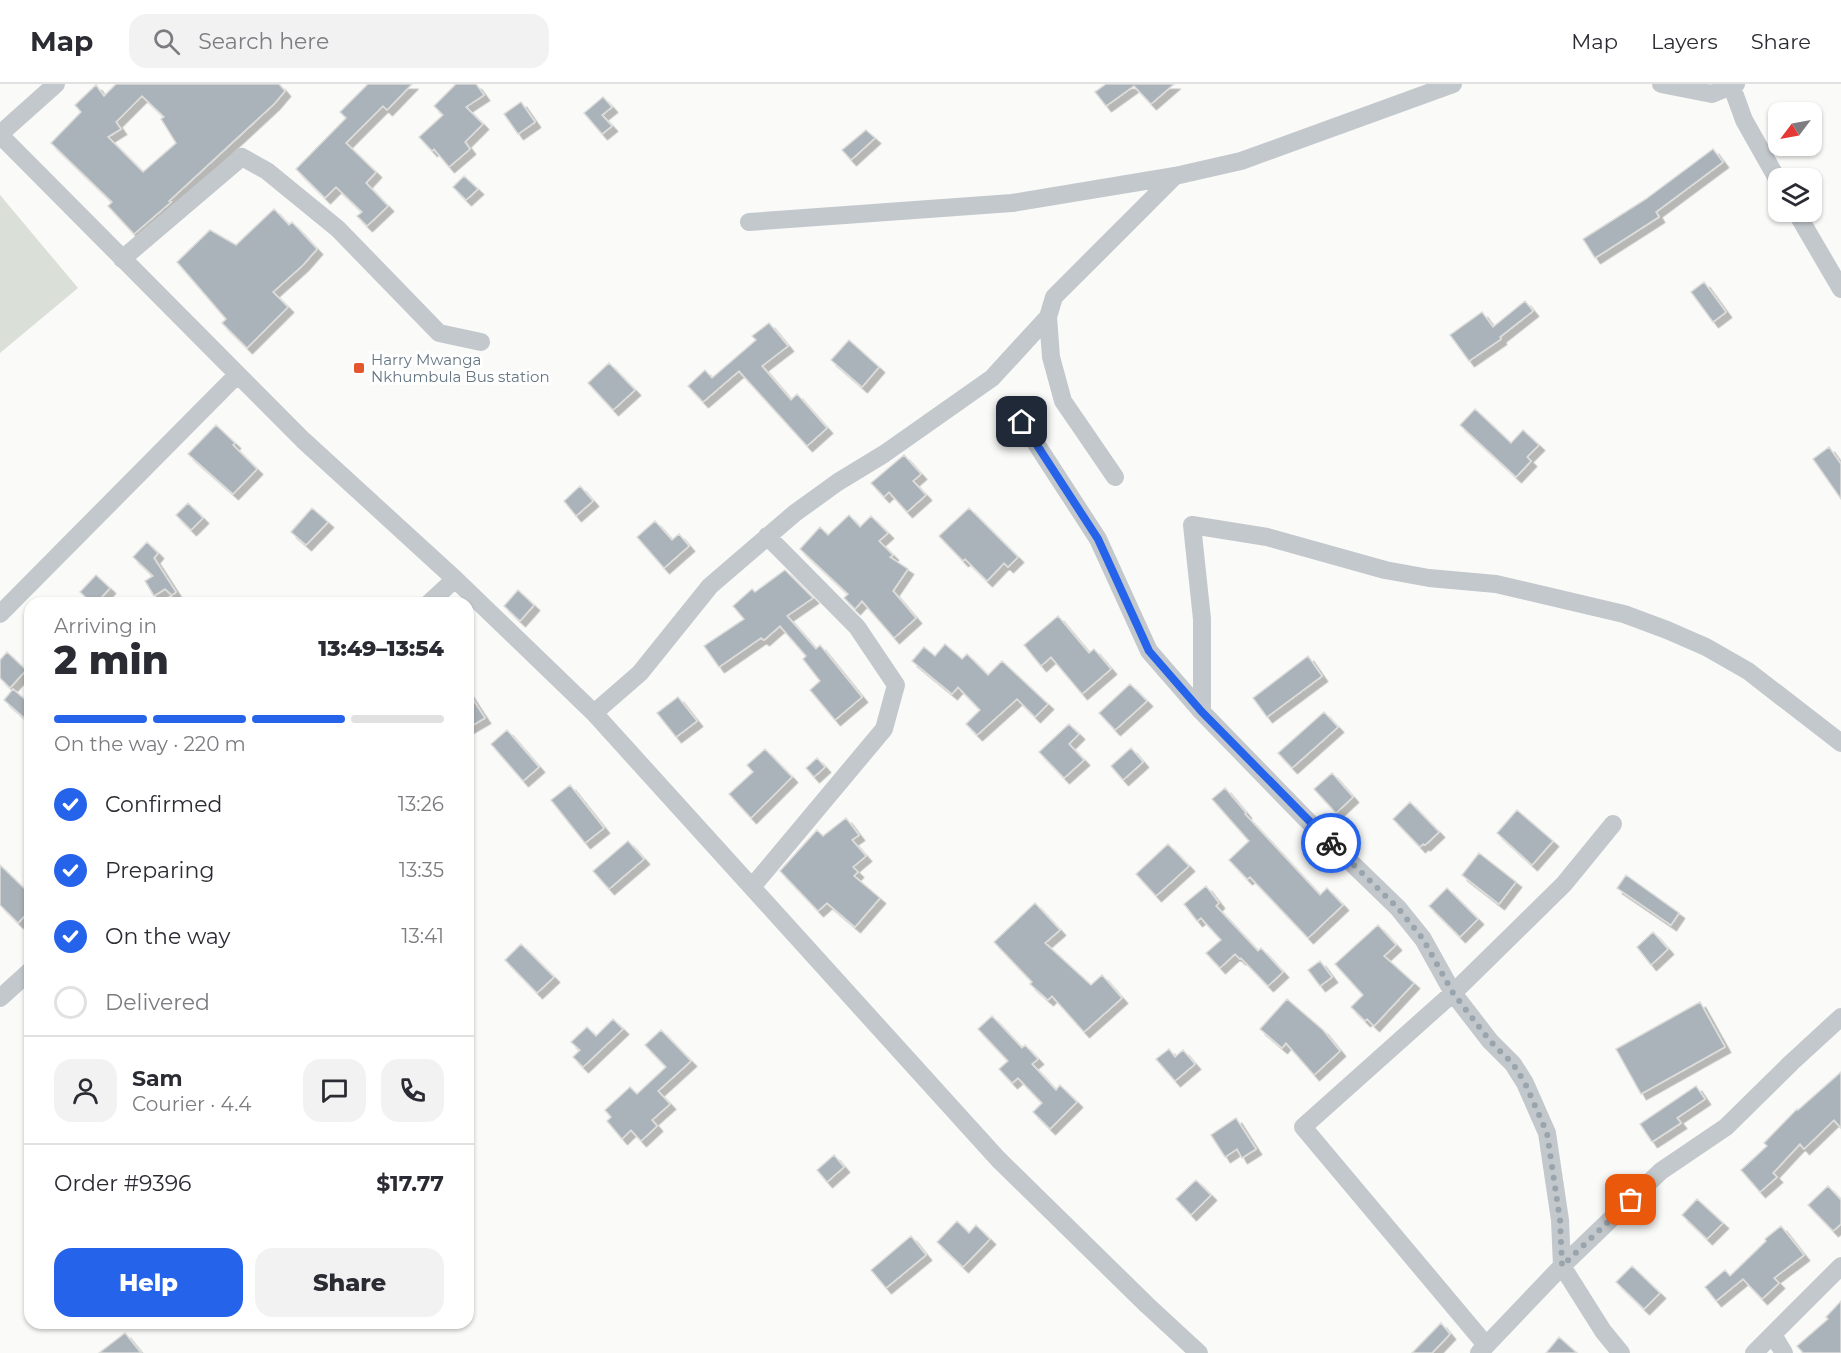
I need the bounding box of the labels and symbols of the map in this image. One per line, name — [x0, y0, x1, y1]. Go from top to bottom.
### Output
north arrow — [1768, 102, 1822, 156]
place label: Harry Mwanga Nkhumbula Bus station — [371, 350, 550, 386]
marker: Harry Mwanga Nkhumbula Bus station — [352, 361, 366, 375]
pin — [996, 396, 1047, 447]
courier — [1301, 813, 1361, 873]
pin — [1605, 1174, 1656, 1225]

